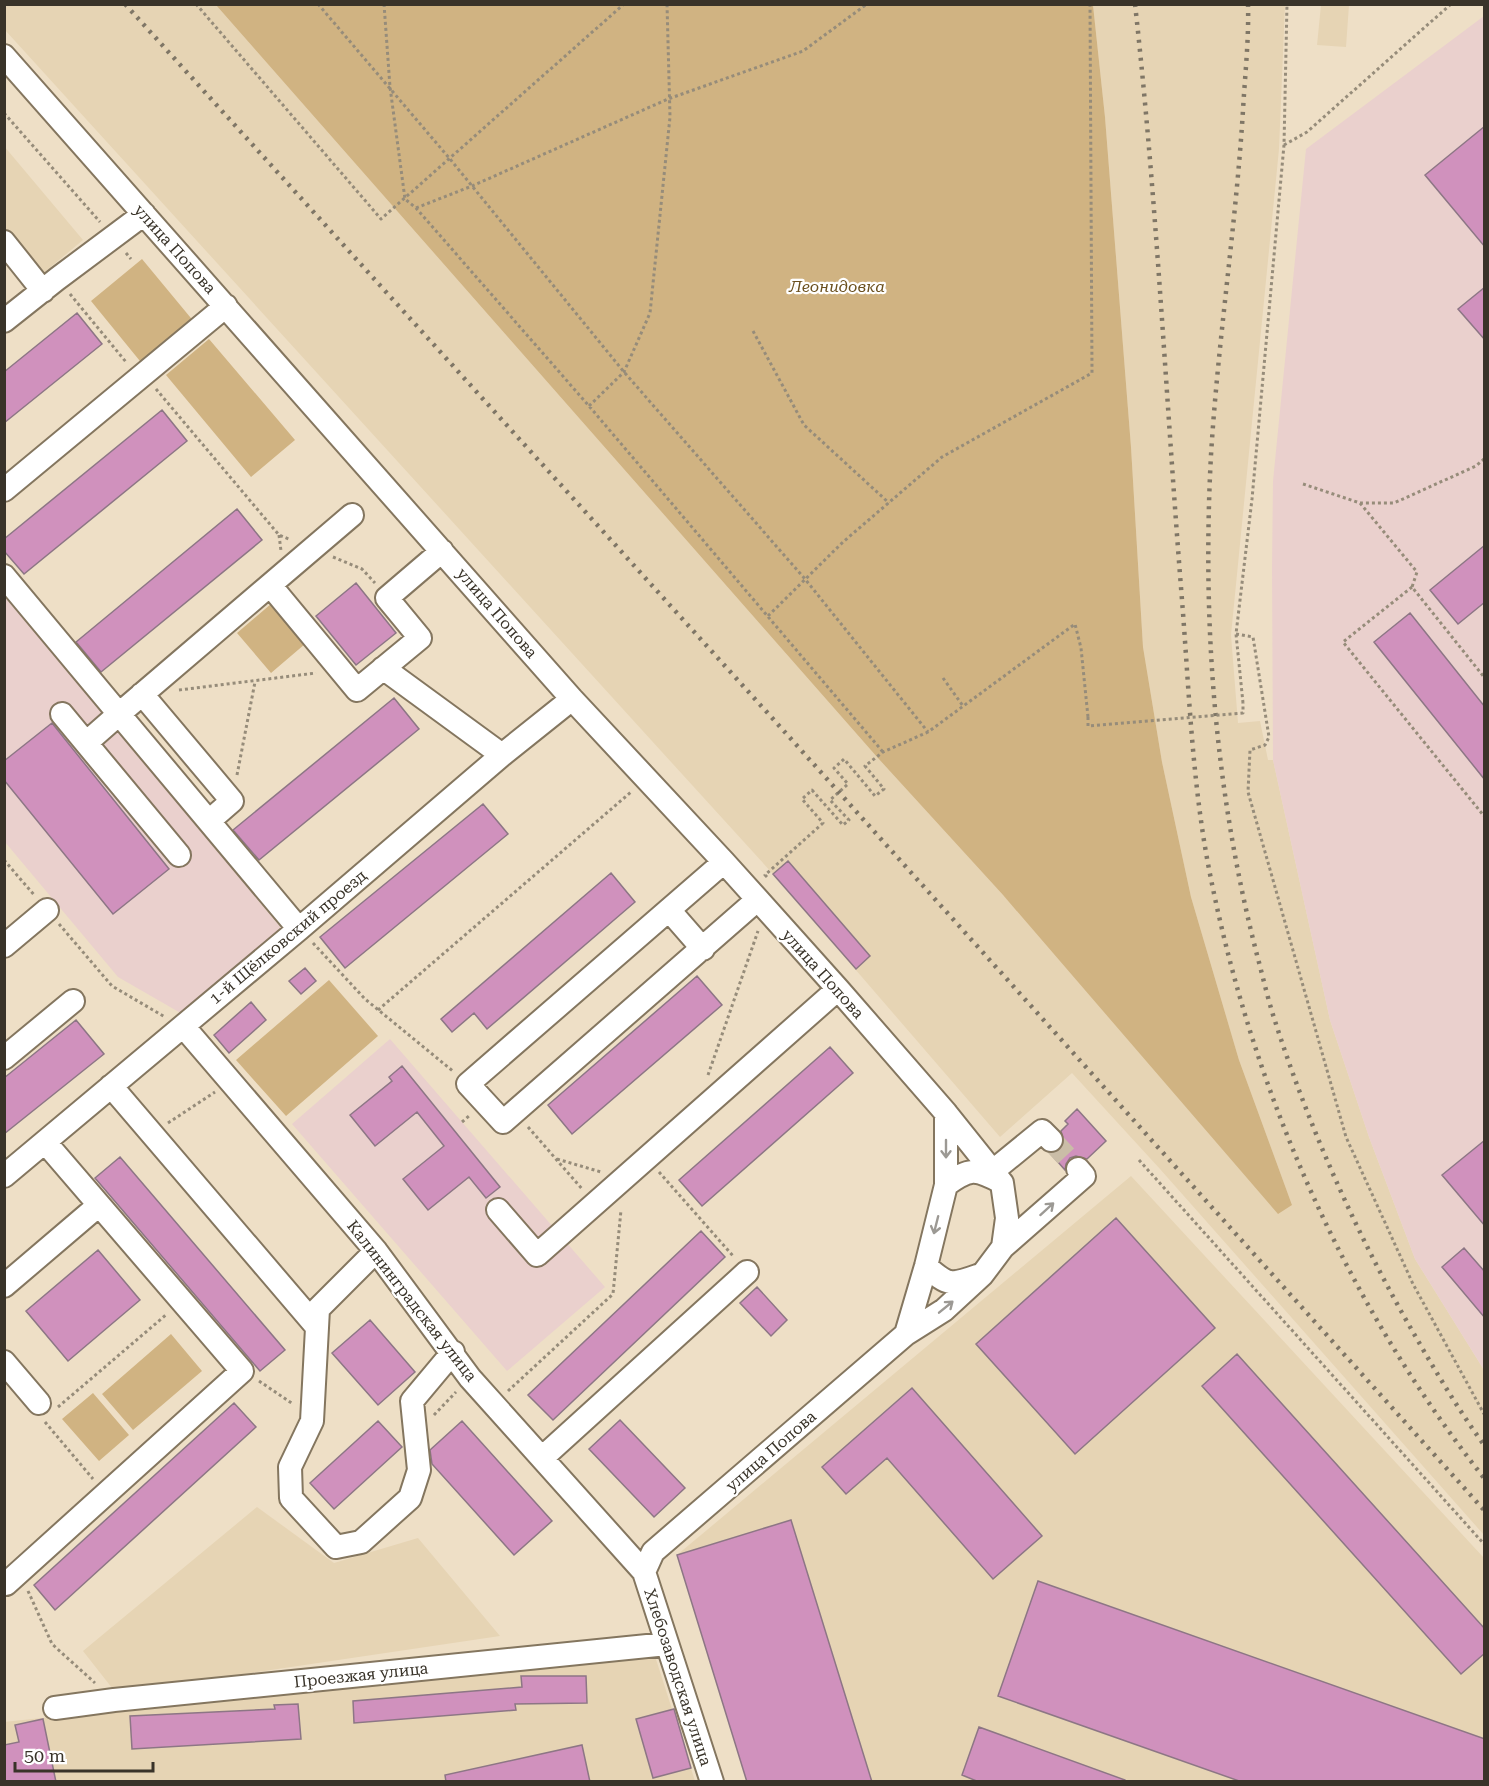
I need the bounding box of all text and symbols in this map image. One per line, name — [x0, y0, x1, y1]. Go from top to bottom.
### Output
street label: улица Попова — [130, 200, 220, 298]
park label: Леонидовка — [788, 277, 885, 296]
street label: улица Попова — [453, 564, 542, 662]
street label: 1-й Щёлковский проезд — [206, 866, 370, 1008]
street label: улица Попова — [778, 925, 868, 1023]
one-way arrow — [940, 1138, 952, 1158]
one-way arrow — [1039, 1202, 1054, 1216]
one-way arrow — [929, 1216, 941, 1235]
street label: Калининградская улица — [343, 1217, 481, 1386]
one-way arrow — [938, 1301, 954, 1314]
street label: улица Попова — [722, 1406, 820, 1495]
street label: Хлебозаводская улица — [640, 1586, 716, 1768]
street label: Проезжая улица — [293, 1658, 429, 1692]
scale bar — [15, 1735, 153, 1773]
text: 50 m — [24, 1745, 65, 1766]

